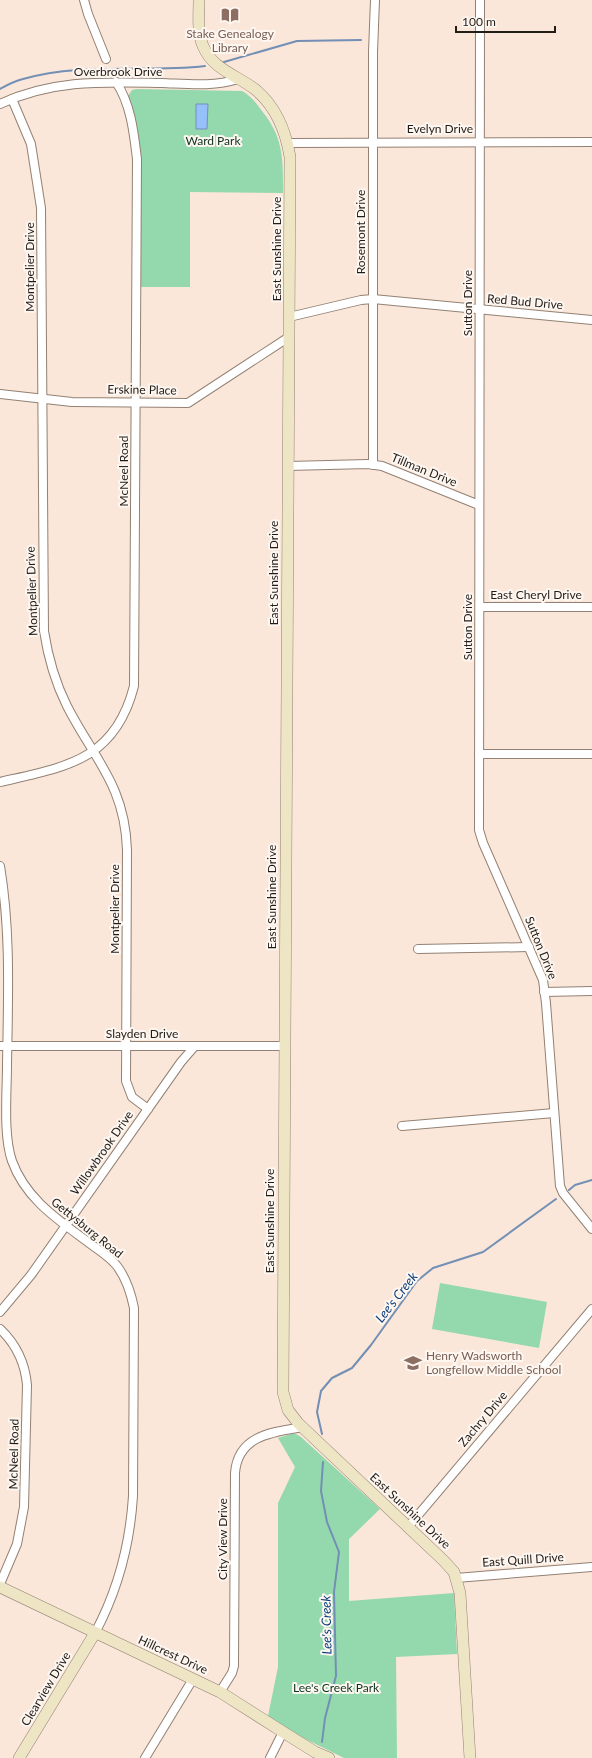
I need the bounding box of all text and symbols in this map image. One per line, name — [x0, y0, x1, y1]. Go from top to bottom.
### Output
library icon: Stake Genealogy Library — [220, 5, 240, 25]
scale bar — [456, 8, 555, 34]
text: 100 m — [462, 14, 496, 29]
place label: Stake Genealogy Library — [186, 26, 275, 55]
street label: Overbrook Drive — [74, 64, 162, 79]
street label: Evelyn Drive — [407, 121, 473, 136]
park label: Ward Park — [185, 133, 241, 148]
street label: Rosemont Drive — [353, 190, 368, 274]
street label: East Sunshine Drive — [269, 197, 284, 301]
street label: Montpelier Drive — [22, 222, 37, 312]
street label: Sutton Drive — [460, 270, 475, 336]
street label: Red Bud Drive — [487, 291, 564, 312]
street label: Erskine Place — [107, 381, 177, 398]
street label: McNeel Road — [116, 436, 131, 506]
street label: Tillman Drive — [389, 450, 459, 490]
street label: East Sunshine Drive — [266, 521, 281, 625]
street label: Montpelier Drive — [22, 546, 41, 636]
street label: East Cheryl Drive — [490, 587, 582, 602]
street label: Sutton Drive — [460, 594, 475, 660]
street label: East Sunshine Drive — [264, 845, 279, 949]
street label: Montpelier Drive — [107, 864, 122, 954]
street label: Sutton Drive — [522, 914, 561, 981]
street label: Slayden Drive — [106, 1026, 178, 1041]
street label: Willowbrook Drive — [67, 1108, 136, 1198]
street label: East Sunshine Drive — [262, 1169, 277, 1273]
street label: Gettysburg Road — [48, 1194, 126, 1261]
water label: Lee's Creek — [371, 1268, 421, 1325]
place label: Henry Wadsworth Longfellow Middle School — [426, 1348, 561, 1377]
school or university icon: Henry Wadsworth Longfellow Middle School — [403, 1353, 423, 1373]
street label: Zachry Drive — [455, 1388, 510, 1449]
street label: McNeel Road — [5, 1418, 22, 1490]
street label: East Sunshine Drive — [367, 1469, 454, 1552]
street label: City View Drive — [215, 1498, 230, 1580]
street label: East Quill Drive — [482, 1549, 564, 1570]
water label: Lee's Creek — [317, 1594, 335, 1655]
street label: Hillcrest Drive — [136, 1632, 210, 1677]
street label: Clearview Drive — [18, 1649, 74, 1728]
park label: Lee's Creek Park — [293, 1680, 380, 1695]

